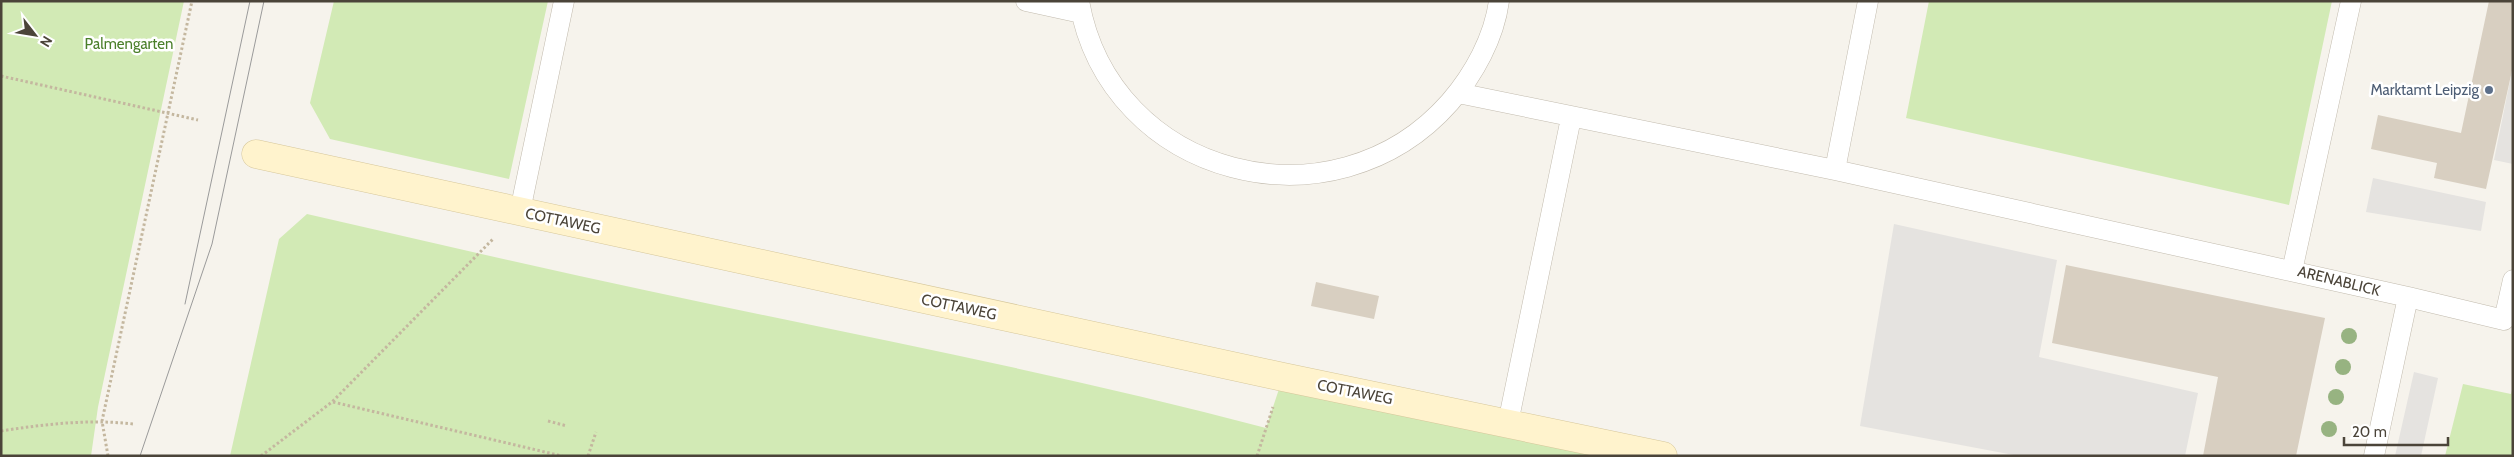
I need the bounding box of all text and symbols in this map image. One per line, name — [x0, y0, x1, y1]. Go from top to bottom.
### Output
north arrow — [10, 10, 60, 60]
text: N — [36, 33, 56, 51]
park label: Palmengarten — [85, 35, 173, 53]
place label: Marktamt Leipzig — [2370, 81, 2480, 99]
marker: Marktamt Leipzig — [2483, 84, 2495, 96]
street label: COTTAWEG — [524, 204, 602, 238]
street label: ARENABLICK — [2296, 262, 2383, 300]
street label: COTTAWEG — [920, 290, 998, 324]
street label: COTTAWEG — [1316, 376, 1394, 408]
scale bar — [2344, 414, 2448, 446]
text: 20 m — [2352, 423, 2387, 441]

